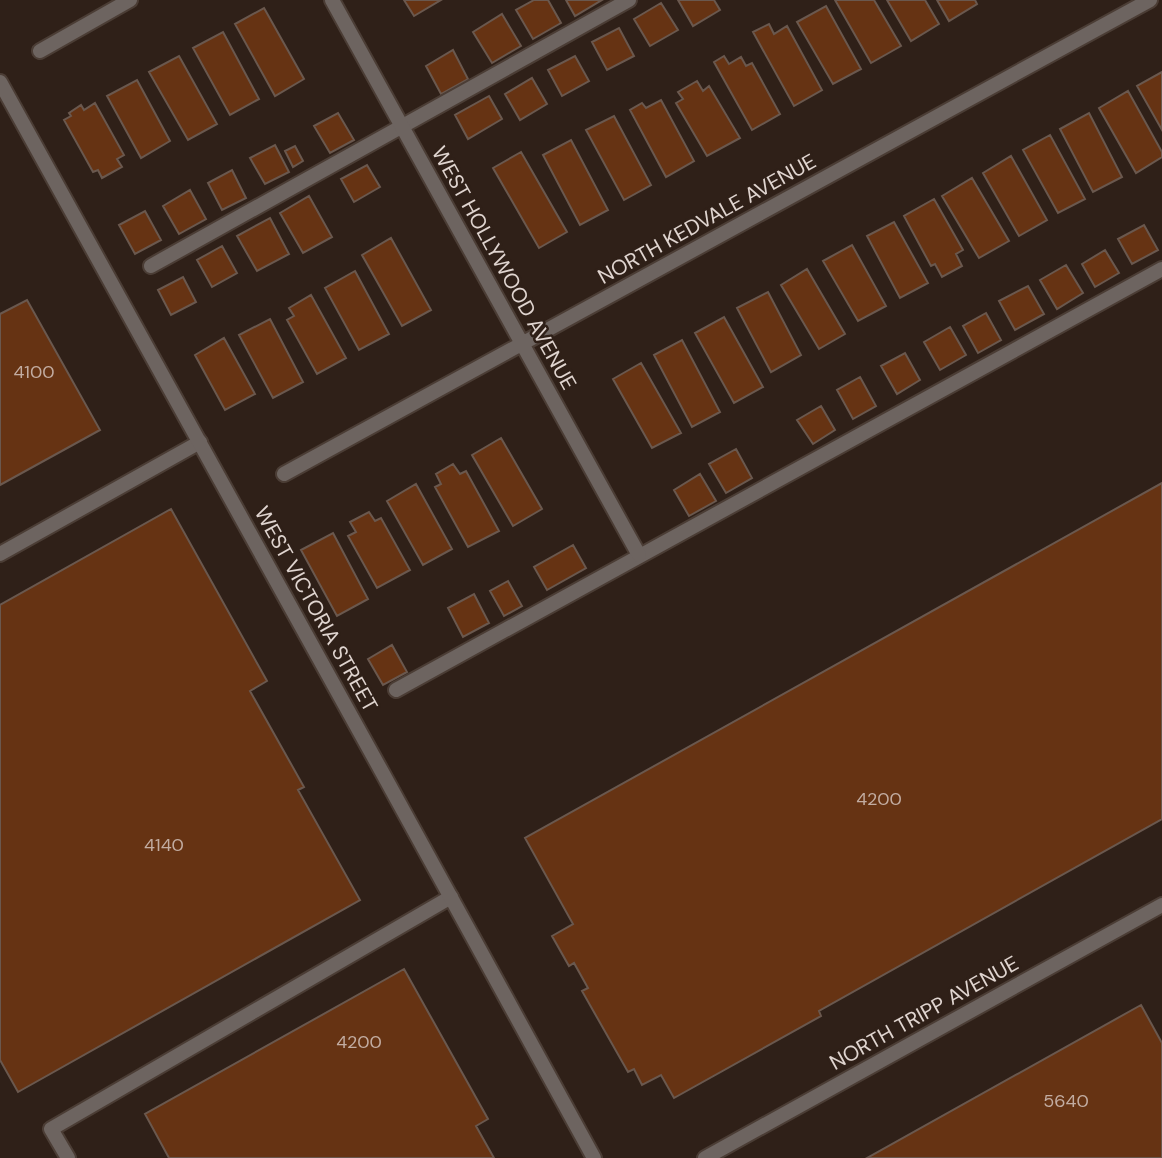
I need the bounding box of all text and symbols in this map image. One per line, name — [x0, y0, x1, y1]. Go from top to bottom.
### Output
street label: WEST HOLLYWOOD AVENUE — [425, 141, 583, 395]
street label: NORTH KEDVALE AVENUE — [593, 147, 821, 291]
house number: 4100 — [13, 360, 55, 384]
street label: WEST VICTORIA STREET — [248, 501, 384, 717]
house number: 4200 — [856, 787, 902, 811]
house number: 4140 — [144, 833, 184, 857]
street label: NORTH TRIPP AVENUE — [825, 949, 1023, 1077]
house number: 4200 — [336, 1030, 382, 1054]
house number: 5640 — [1043, 1089, 1089, 1113]

